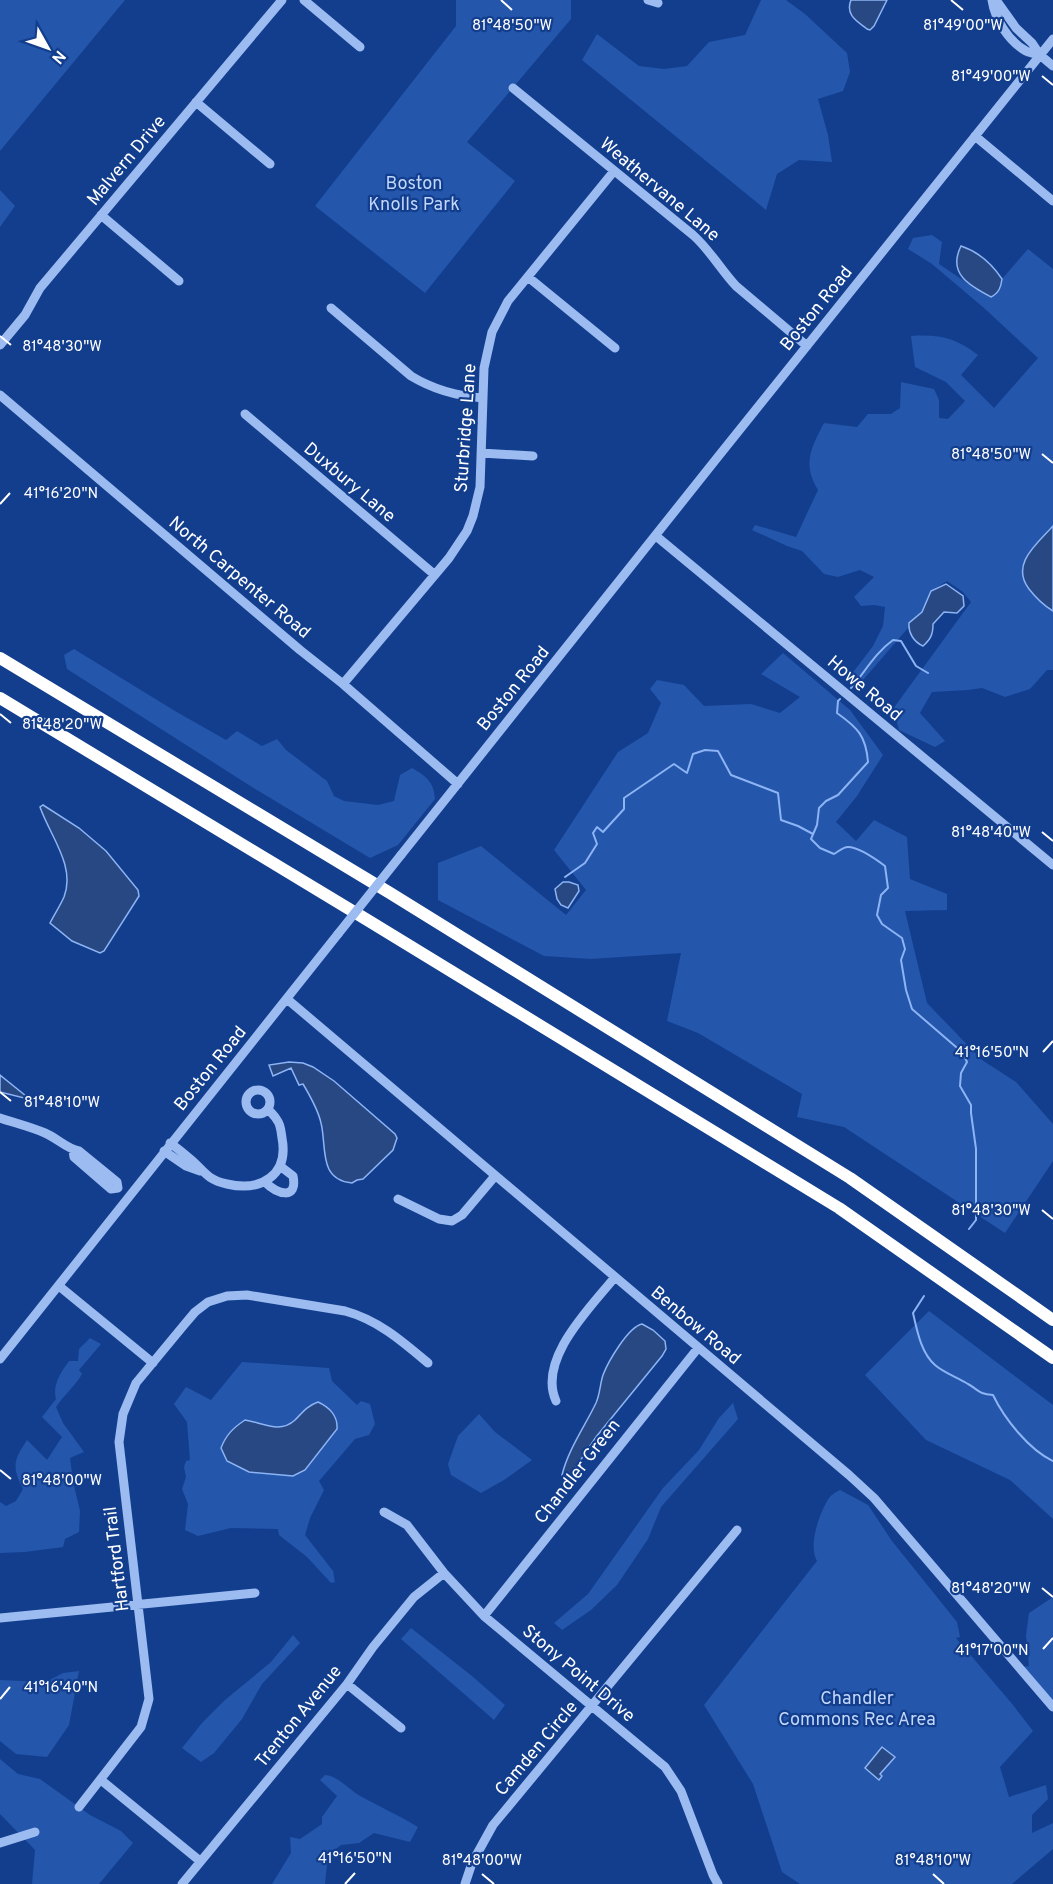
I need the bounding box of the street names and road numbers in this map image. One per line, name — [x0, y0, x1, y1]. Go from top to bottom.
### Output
street label: Malvern Drive — [83, 111, 172, 211]
street label: Weathervane Lane — [594, 133, 724, 247]
street label: Boston Road — [776, 262, 858, 356]
street label: Sturbridge Lane — [451, 363, 482, 494]
street label: Duxbury Lane — [298, 438, 400, 528]
street label: North Carpenter Road — [163, 512, 315, 644]
street label: Boston Road — [473, 642, 555, 736]
street label: Howe Road — [822, 651, 906, 727]
street label: Boston Road — [170, 1022, 252, 1116]
street label: Benbow Road — [645, 1282, 745, 1371]
street label: Chandler Green — [530, 1415, 626, 1529]
street label: Hartford Trail — [100, 1505, 135, 1613]
street label: Stony Point Drive — [517, 1620, 639, 1728]
street label: Trenton Avenue — [251, 1661, 348, 1773]
street label: Camden Circle — [491, 1697, 584, 1801]

